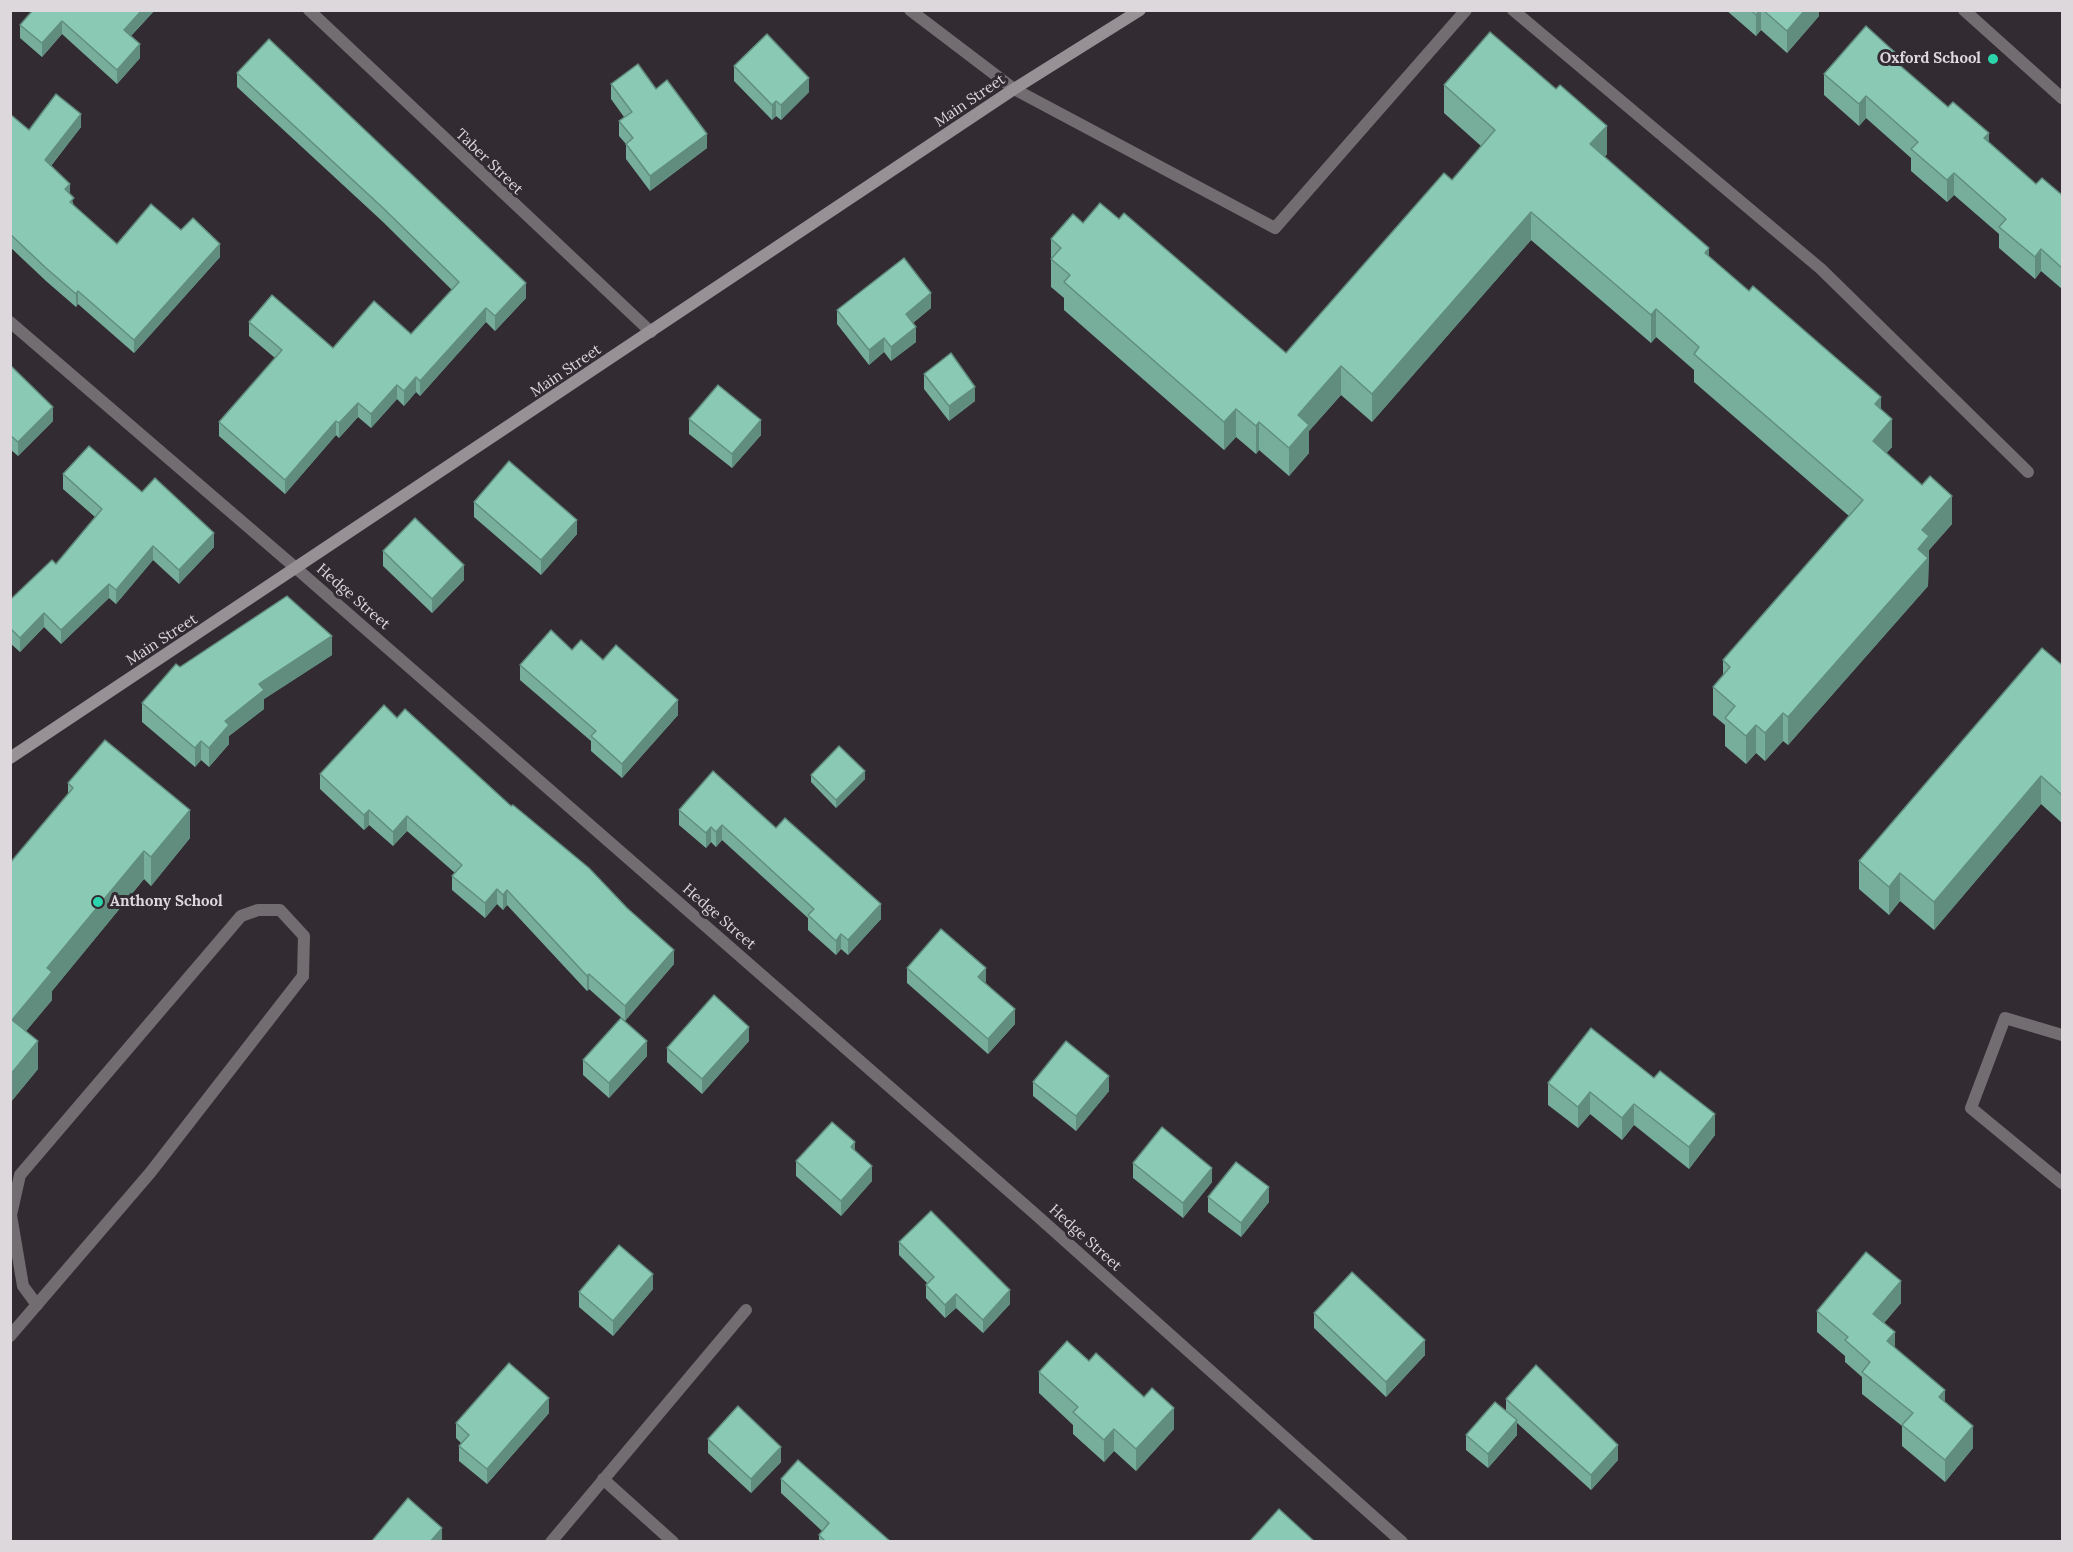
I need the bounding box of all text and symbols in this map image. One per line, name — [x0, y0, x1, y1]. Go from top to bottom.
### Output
place label: Oxford School — [1880, 50, 1981, 68]
marker: Oxford School — [1986, 52, 2000, 66]
street label: Main Street — [931, 71, 1009, 131]
street label: Taber Street — [452, 125, 526, 199]
street label: Main Street — [527, 341, 605, 401]
street label: Hedge Street — [313, 560, 393, 634]
street label: Main Street — [123, 610, 201, 670]
street label: Hedge Street — [679, 880, 759, 954]
place label: Anthony School — [110, 893, 223, 911]
marker: Anthony School — [91, 895, 105, 909]
street label: Hedge Street — [1045, 1201, 1125, 1275]

